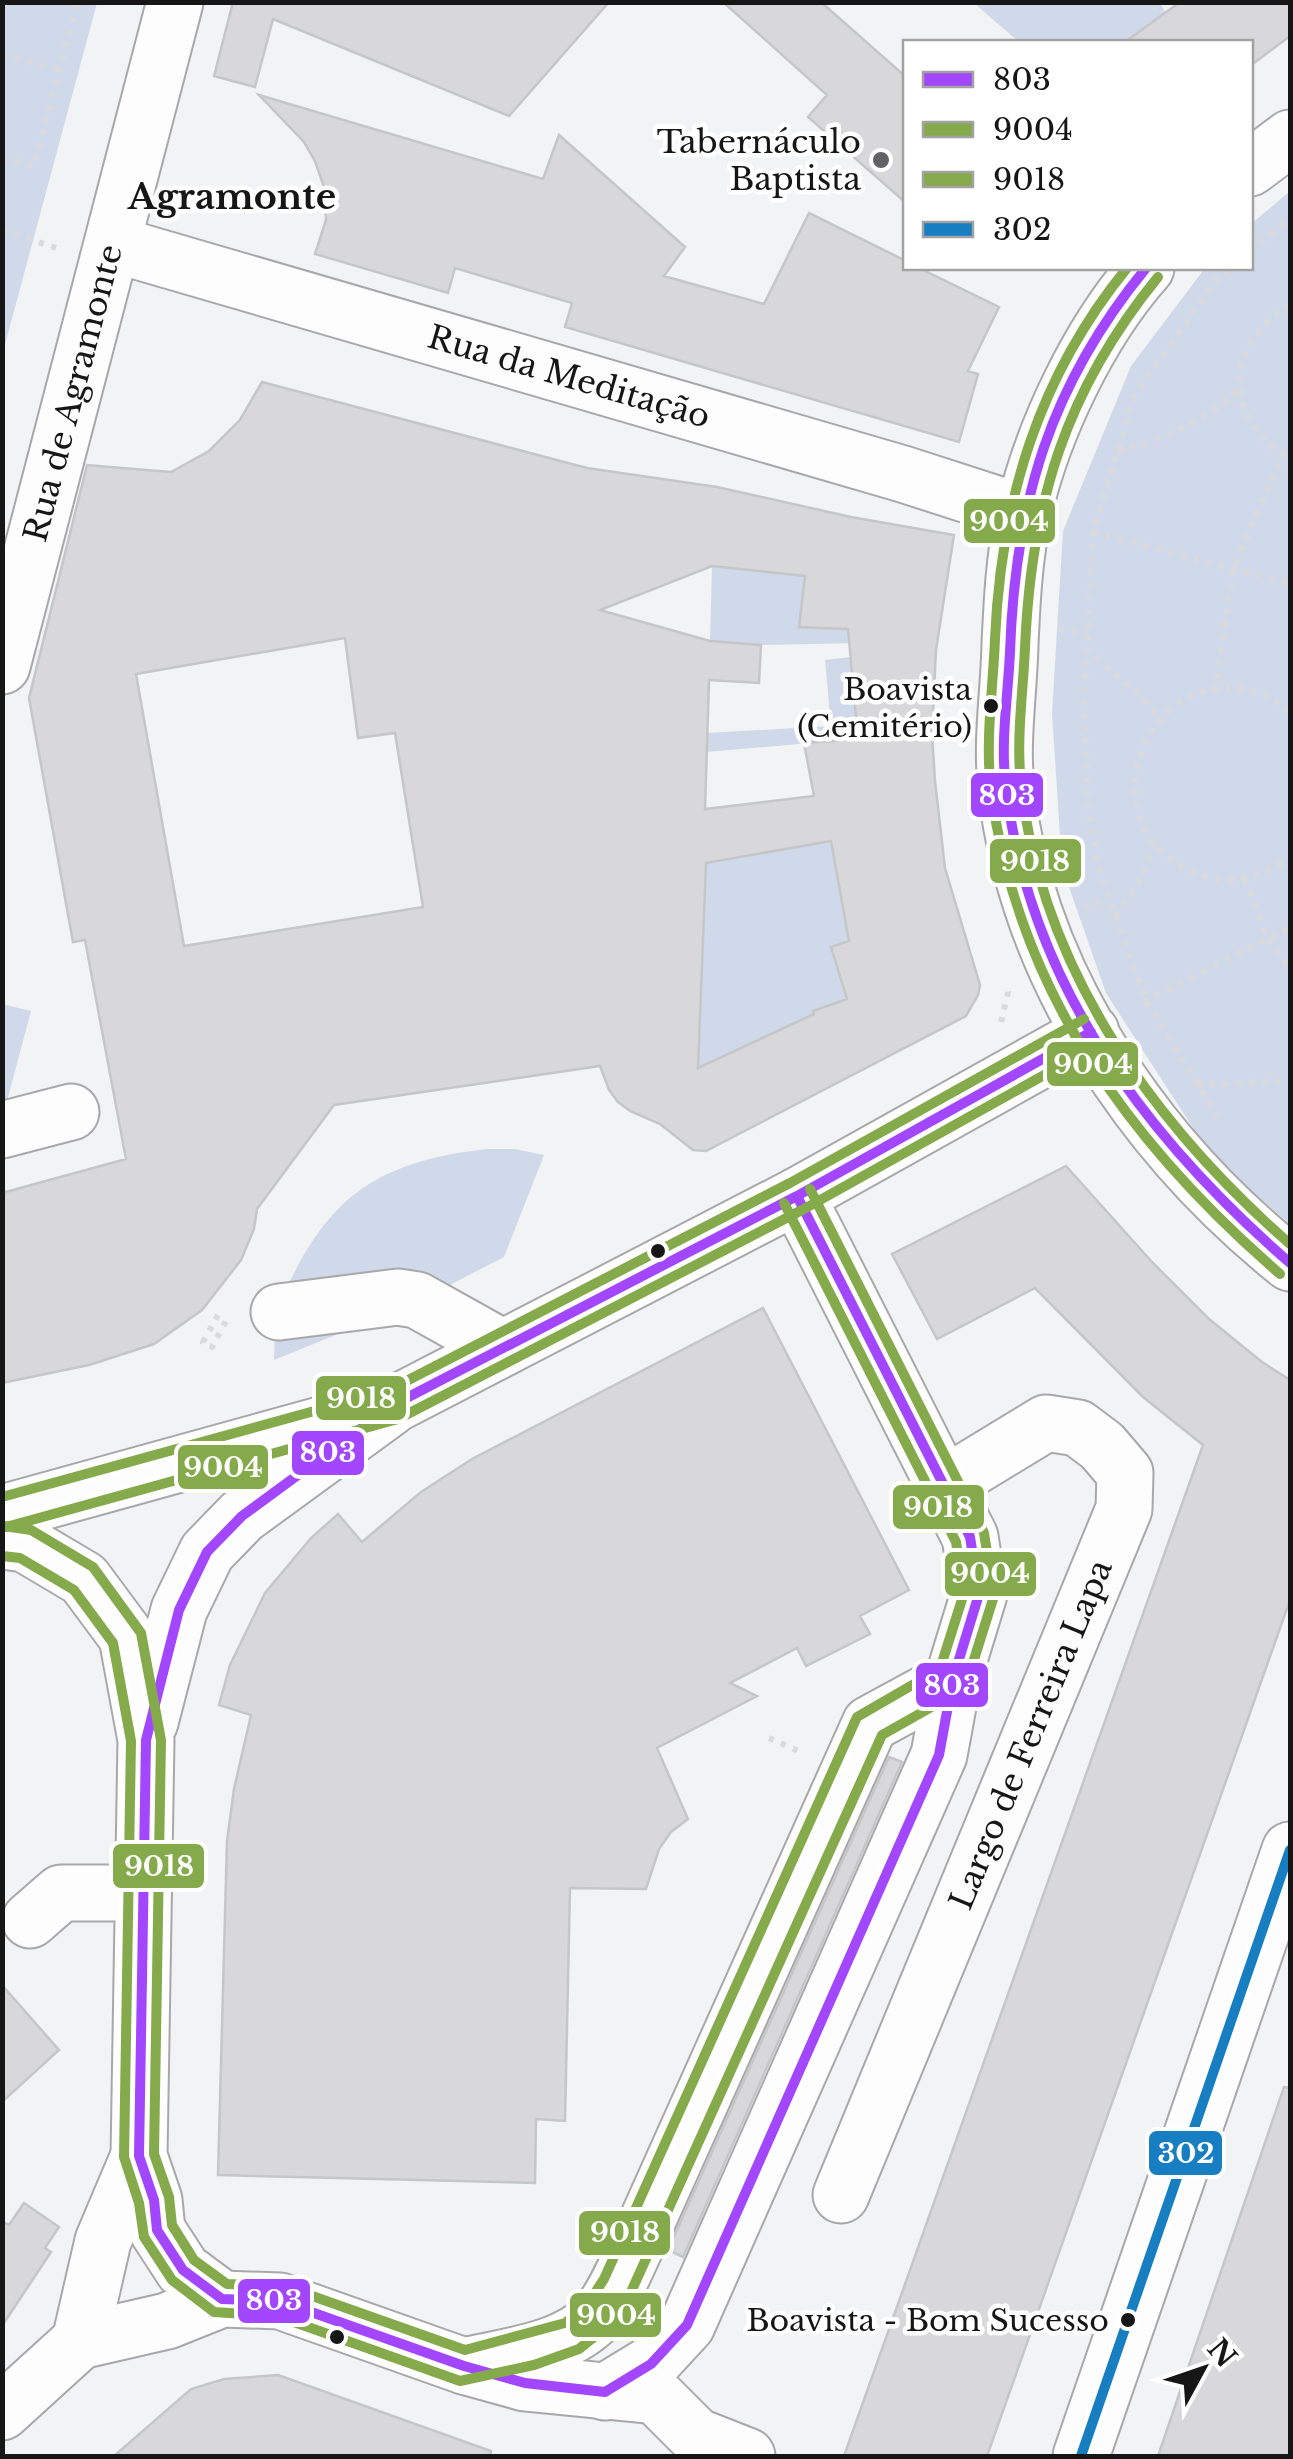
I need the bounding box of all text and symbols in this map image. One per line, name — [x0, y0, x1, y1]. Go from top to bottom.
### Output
legend — [903, 40, 1253, 270]
text: 803 — [993, 61, 1051, 98]
text: 9004 — [993, 111, 1073, 148]
place label: Tabernáculo Baptista — [657, 122, 861, 199]
marker: Tabernáculo Baptista — [870, 149, 892, 171]
text: 9018 — [993, 161, 1065, 198]
district label: Agramonte — [127, 175, 336, 218]
text: 302 — [993, 211, 1051, 248]
street label: Rua de Agramonte — [15, 240, 131, 546]
street label: Rua da Meditação — [423, 317, 715, 437]
line badge: 9004 — [962, 497, 1057, 545]
text: 9004 — [969, 504, 1049, 539]
place label: Boavista (Cemitério) — [797, 671, 972, 745]
marker: Boavista (Cemitério) — [981, 696, 1001, 716]
line badge: 803 — [969, 771, 1045, 819]
text: 803 — [979, 778, 1035, 813]
line badge: 9018 — [988, 837, 1083, 885]
text: 9018 — [1000, 844, 1070, 879]
line badge: 9004 — [1045, 1040, 1140, 1088]
text: 9004 — [1053, 1047, 1133, 1082]
unlabelled marker — [648, 1241, 668, 1261]
line badge: 9018 — [314, 1374, 408, 1422]
text: 9018 — [326, 1381, 396, 1416]
line badge: 803 — [290, 1429, 366, 1477]
text: 803 — [300, 1435, 356, 1470]
line badge: 9004 — [176, 1443, 270, 1491]
text: 9004 — [183, 1450, 263, 1485]
line badge: 9018 — [891, 1483, 986, 1531]
text: 9018 — [903, 1490, 973, 1525]
line badge: 9004 — [943, 1550, 1038, 1598]
street label: Largo de Ferreira Lapa — [941, 1554, 1121, 1915]
text: 9004 — [950, 1556, 1030, 1591]
line badge: 803 — [914, 1661, 990, 1709]
text: 803 — [924, 1668, 980, 1703]
line badge: 9018 — [111, 1842, 206, 1890]
text: 9018 — [124, 1849, 194, 1884]
line badge: 302 — [1147, 2129, 1224, 2177]
text: 302 — [1157, 2136, 1215, 2171]
line badge: 9018 — [577, 2209, 672, 2257]
text: 9018 — [590, 2215, 660, 2250]
line badge: 803 — [236, 2277, 312, 2325]
text: 803 — [246, 2283, 302, 2318]
line badge: 9004 — [568, 2291, 663, 2339]
text: 9004 — [576, 2298, 656, 2333]
place label: Boavista - Bom Sucesso — [746, 2302, 1109, 2339]
marker: Boavista - Bom Sucesso — [1118, 2310, 1138, 2330]
north arrow — [1153, 2319, 1253, 2419]
unlabelled marker — [327, 2327, 347, 2347]
text: N — [1200, 2332, 1244, 2375]

